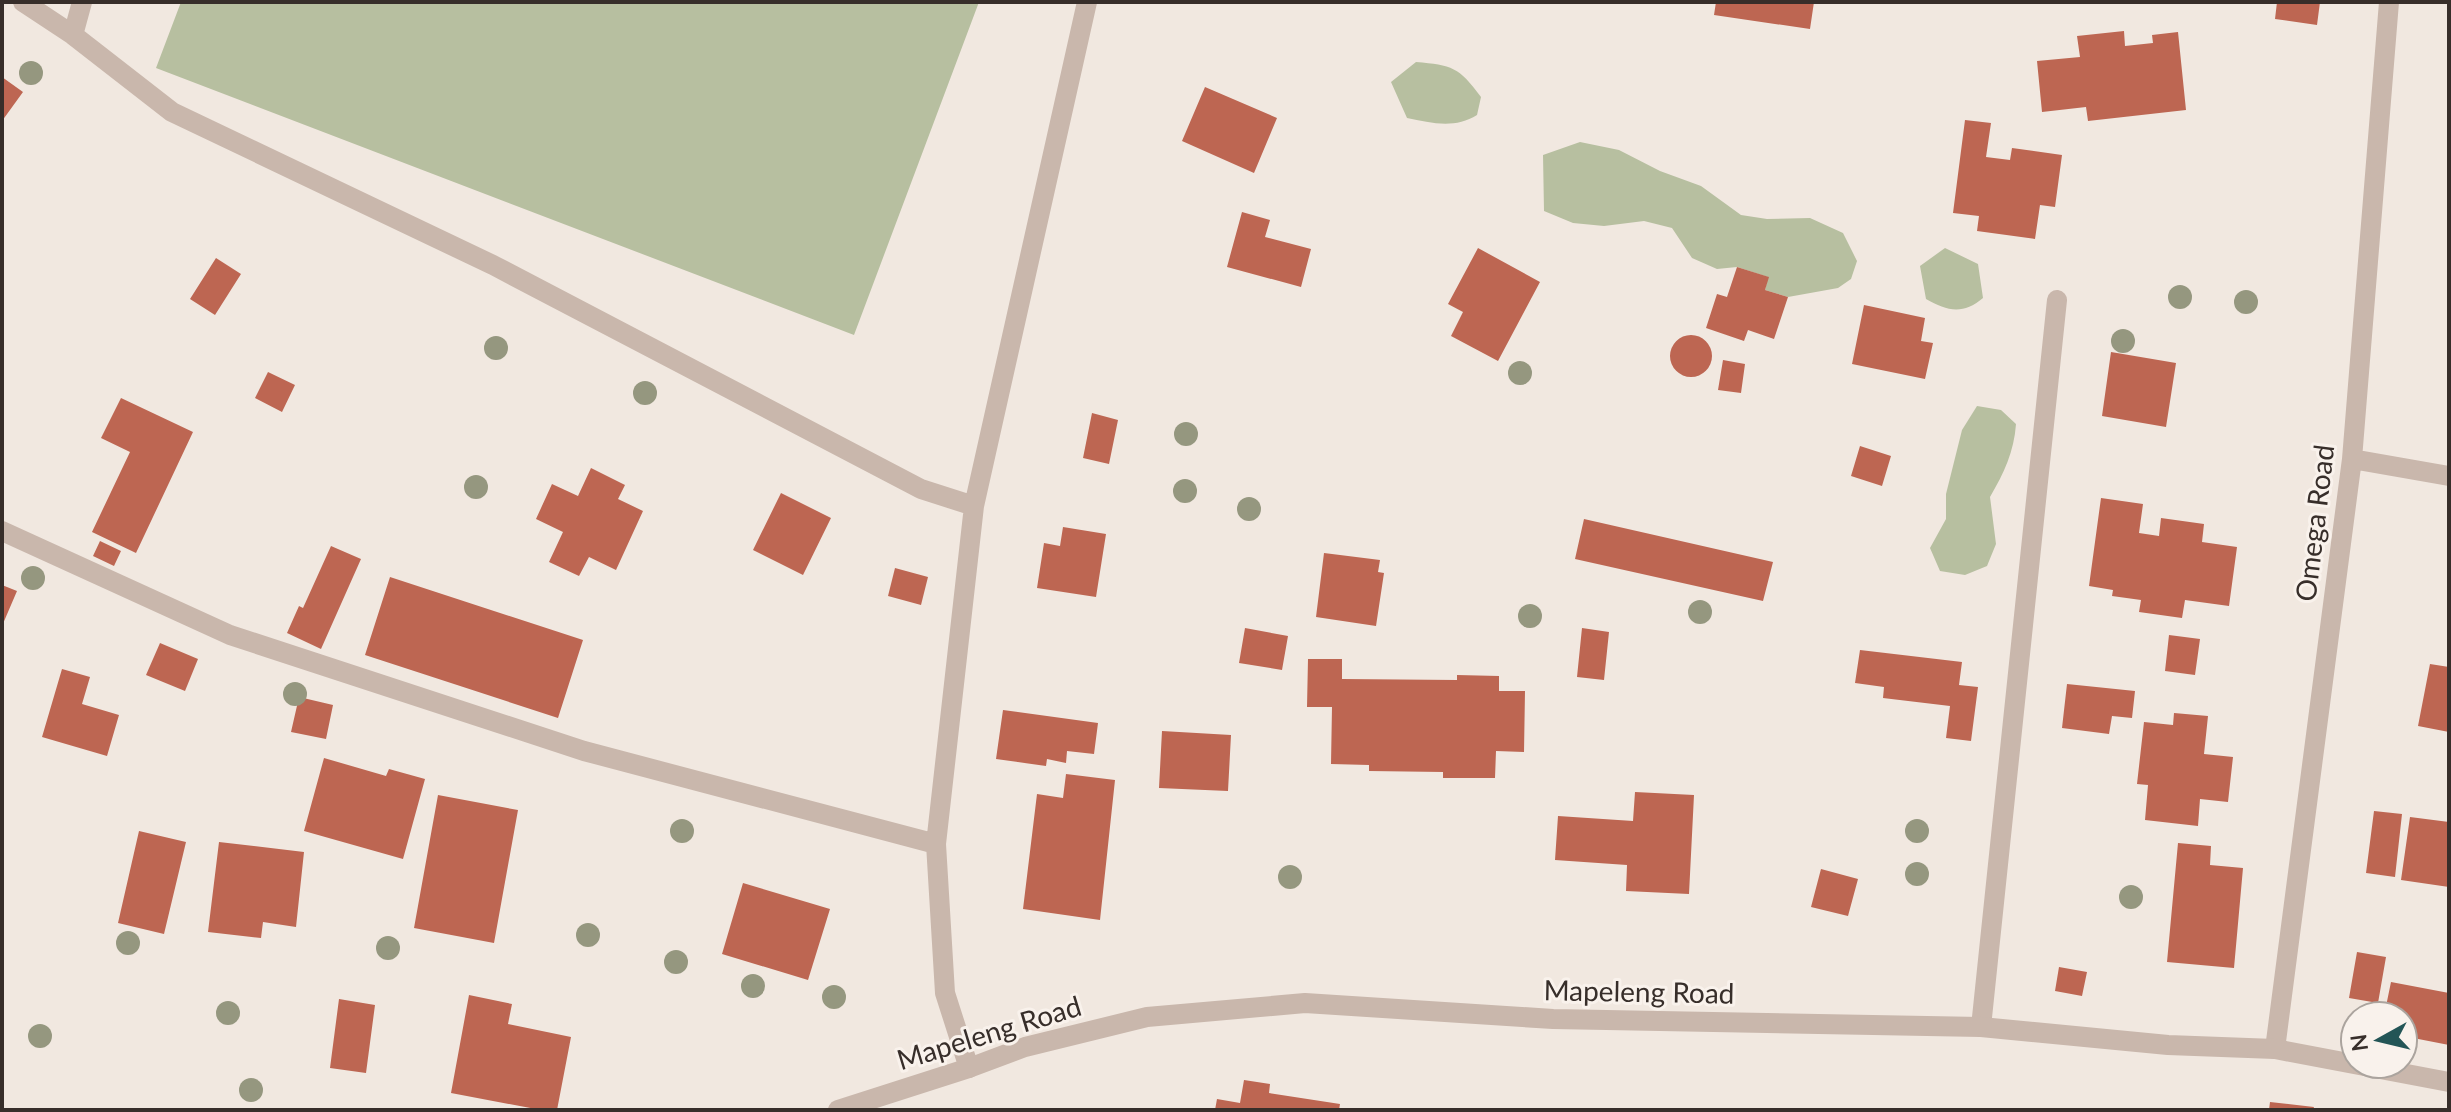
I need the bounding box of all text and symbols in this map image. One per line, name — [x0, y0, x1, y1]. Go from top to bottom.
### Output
street label: Omega Road — [2288, 443, 2340, 603]
street label: Mapeleng Road — [1543, 972, 1735, 1010]
street label: Mapeleng Road — [892, 988, 1085, 1076]
north arrow — [2339, 1000, 2419, 1080]
text: N — [2344, 1033, 2373, 1053]

